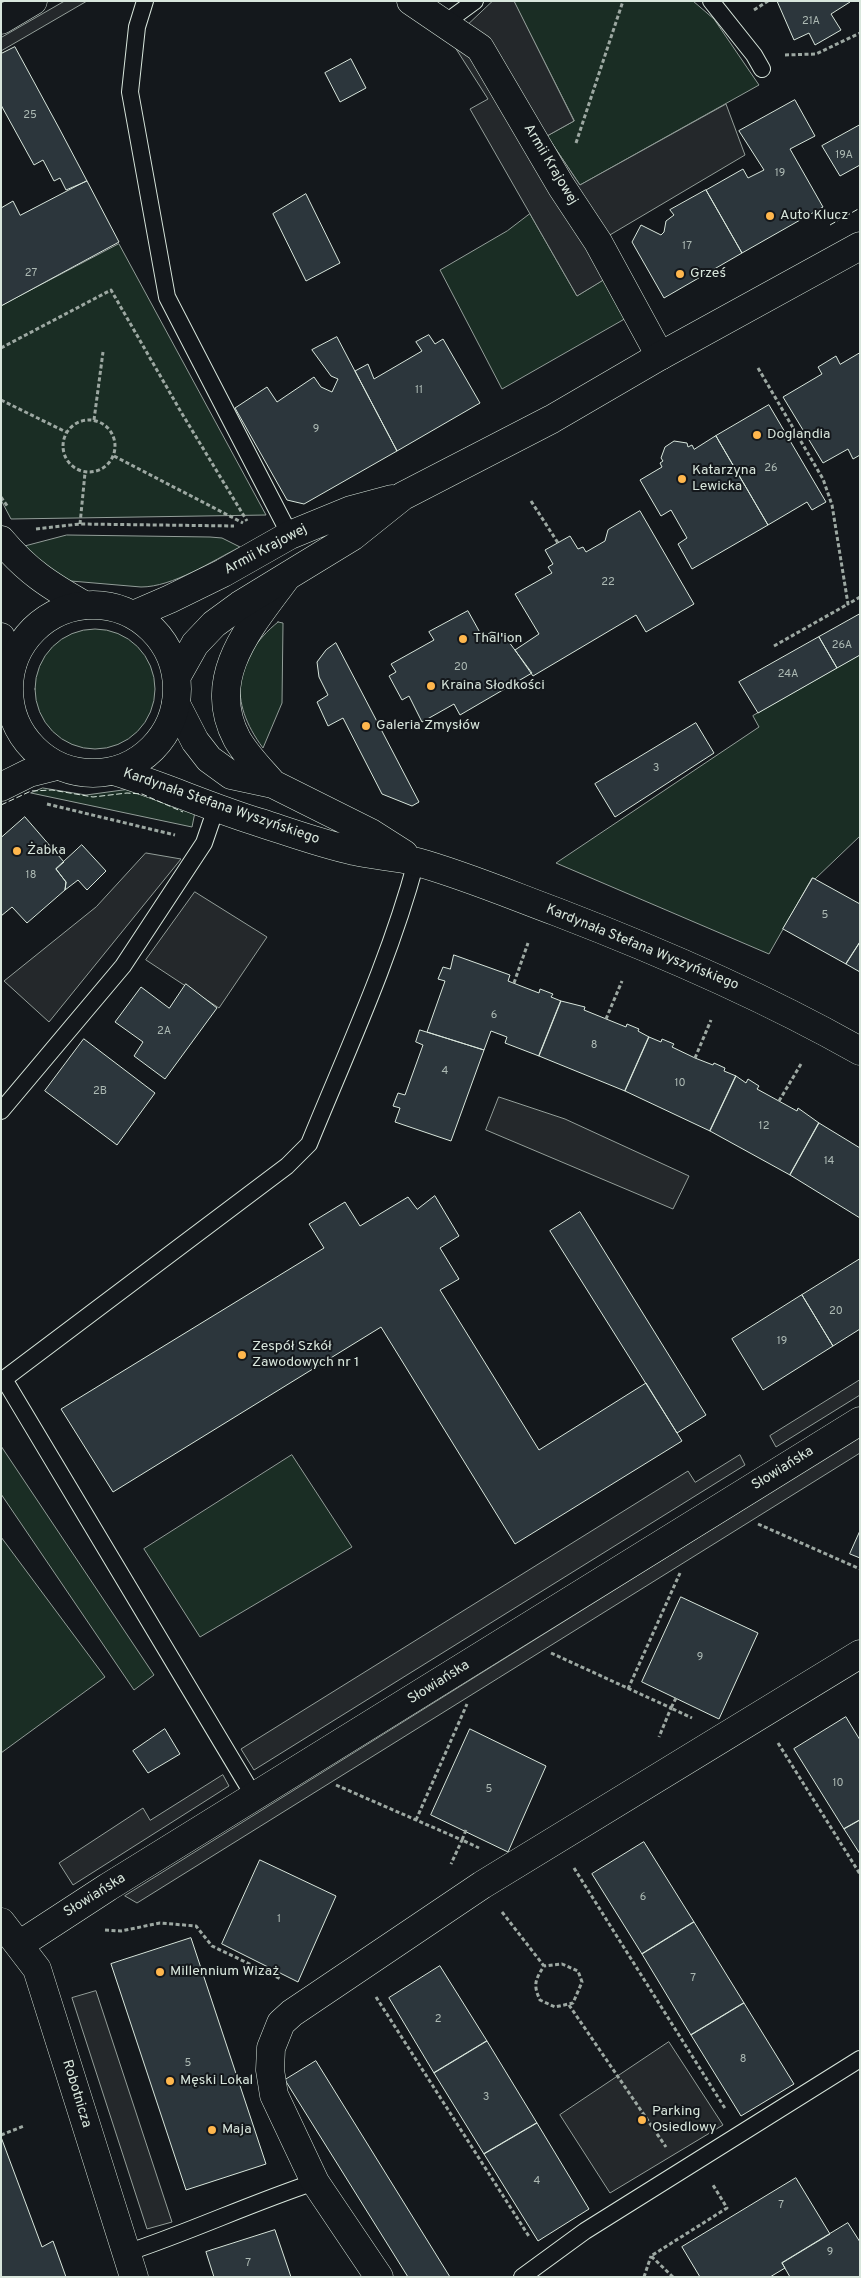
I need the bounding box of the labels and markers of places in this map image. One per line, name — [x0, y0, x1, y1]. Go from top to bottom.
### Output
place label: Auto Klucz — [780, 208, 848, 224]
marker: Auto Klucz — [764, 210, 776, 222]
place label: Grześ — [690, 266, 726, 282]
marker: Grześ — [674, 268, 686, 280]
place label: Doglandia — [767, 427, 830, 443]
marker: Doglandia — [751, 429, 763, 441]
place label: Katarzyna Lewicka — [692, 463, 756, 496]
marker: Katarzyna Lewicka — [676, 473, 688, 485]
place label: Thal'ion — [473, 631, 522, 647]
marker: Thal'ion — [457, 633, 469, 645]
place label: Kraina Słodkości — [441, 678, 545, 694]
marker: Kraina Słodkości — [425, 680, 437, 692]
place label: Galeria Zmysłów — [376, 718, 480, 734]
marker: Galeria Zmysłów — [360, 720, 372, 732]
place label: Żabka — [27, 843, 66, 859]
marker: Żabka — [11, 845, 23, 857]
place label: Zespół Szkół Zawodowych nr 1 — [252, 1339, 359, 1371]
marker: Zespół Szkół Zawodowych nr 1 — [236, 1349, 248, 1361]
place label: Millennium Wizaż — [170, 1964, 279, 1980]
marker: Millennium Wizaż — [154, 1966, 166, 1978]
place label: Męski Lokal — [180, 2073, 253, 2089]
marker: Męski Lokal — [164, 2075, 176, 2087]
place label: Parking Osiedlowy — [652, 2104, 716, 2136]
marker: Parking Osiedlowy — [636, 2114, 648, 2126]
place label: Maja — [222, 2122, 252, 2138]
marker: Maja — [206, 2124, 218, 2136]

